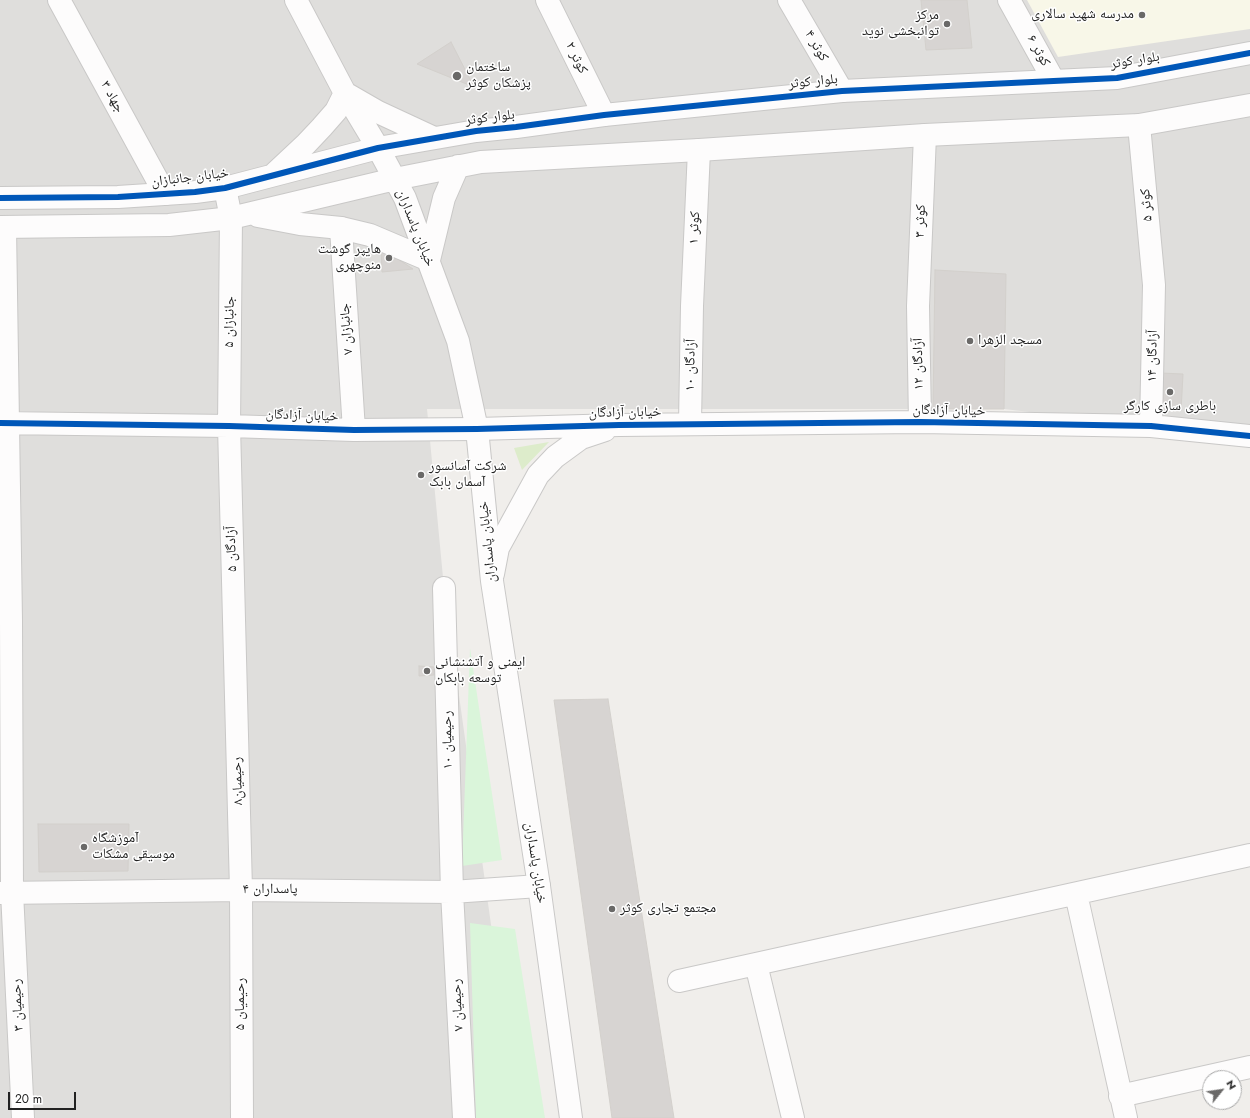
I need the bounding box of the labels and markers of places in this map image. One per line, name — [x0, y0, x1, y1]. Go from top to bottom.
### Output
place label: مدرسه شهید سالاری — [1031, 7, 1134, 23]
place label: مرکز توانبخشی نوید — [862, 8, 939, 40]
marker: مدرسه شهید سالاری — [1137, 10, 1147, 20]
marker: مرکز توانبخشی نوید — [942, 19, 952, 29]
place label: ساختمان پزشکان کوثر — [466, 60, 531, 92]
marker: ساختمان پزشکان کوثر — [451, 70, 463, 82]
place label: هایپر گوشت منوچهری — [318, 242, 381, 274]
marker: هایپر گوشت منوچهری — [384, 253, 394, 263]
place label: مسجد الزهرا — [978, 333, 1042, 349]
marker: مسجد الزهرا — [965, 336, 975, 346]
marker: باطری سازی کارگر — [1165, 387, 1175, 397]
place label: باطری سازی کارگر — [1124, 399, 1216, 415]
place label: شرکت آسانسور آسمان بابک — [429, 459, 506, 492]
marker: شرکت آسانسور آسمان بابک — [416, 470, 426, 480]
place label: ایمنی و آتشنشانی توسعه بابکان — [435, 655, 525, 688]
marker: ایمنی و آتشنشانی توسعه بابکان — [422, 666, 432, 676]
place label: آموزشگاه موسیقی مشکات — [92, 831, 175, 864]
marker: آموزشگاه موسیقی مشکات — [79, 842, 89, 852]
place label: مجتمع تجاری کوثر — [620, 901, 716, 917]
marker: مجتمع تجاری کوثر — [607, 904, 617, 914]

